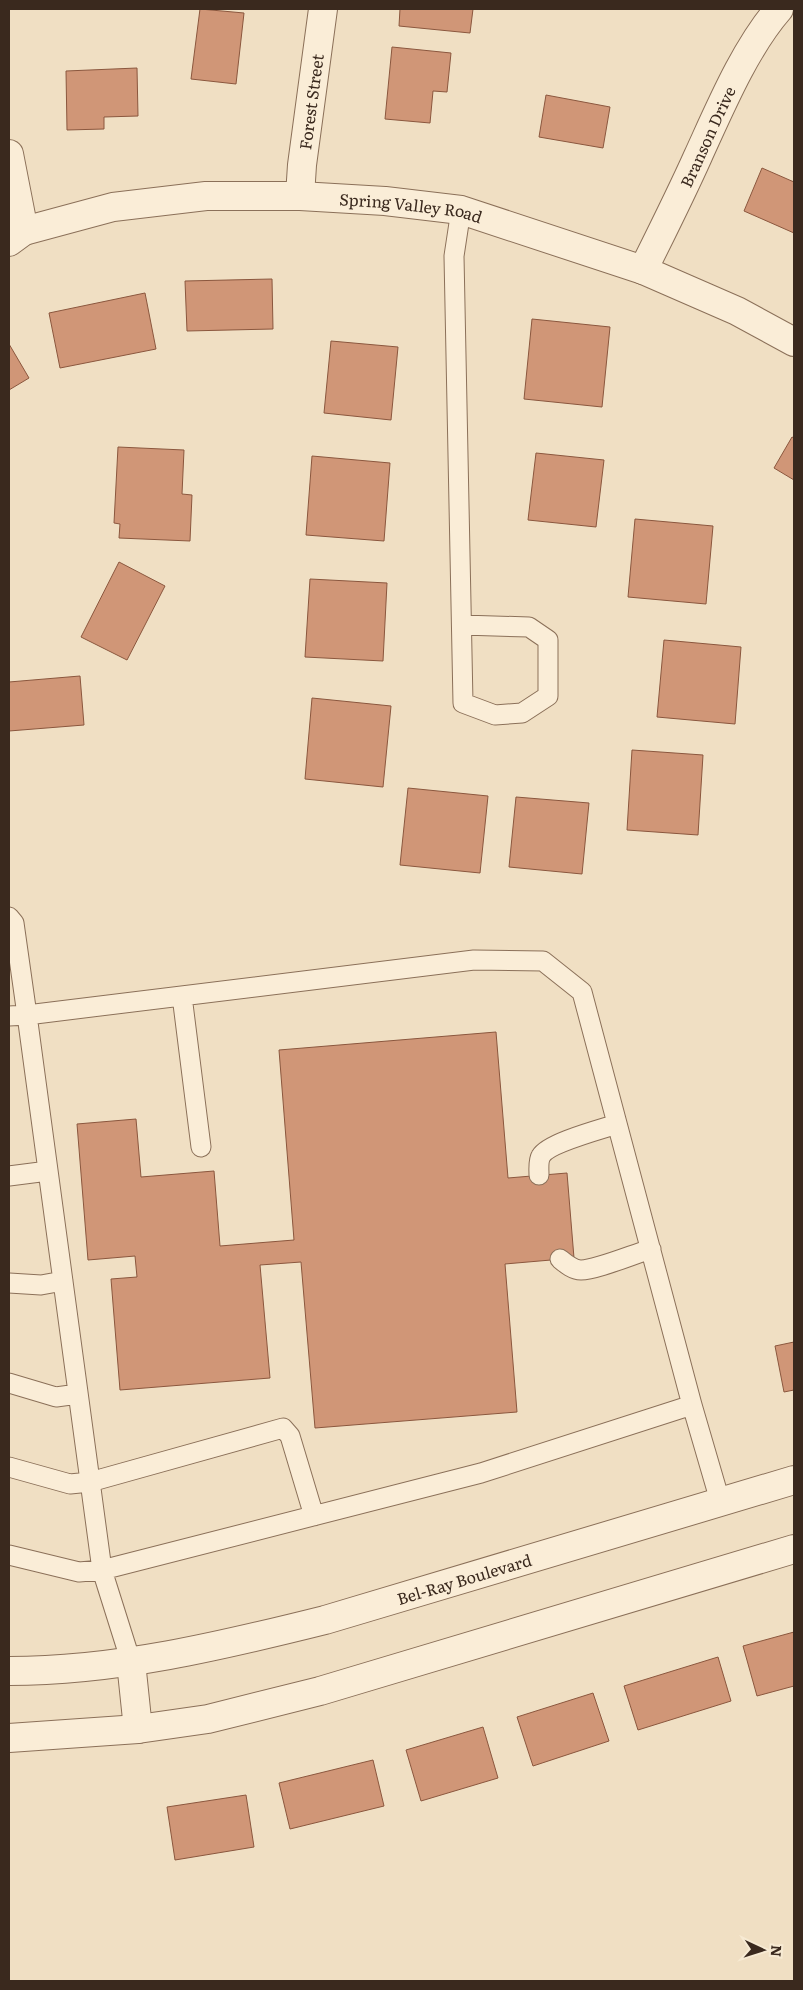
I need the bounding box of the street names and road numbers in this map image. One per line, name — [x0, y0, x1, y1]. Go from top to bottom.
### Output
street label: Forest Street — [292, 52, 329, 151]
street label: Branson Drive — [673, 82, 741, 191]
street label: Spring Valley Road — [339, 186, 486, 228]
street label: Bel-Ray Boulevard — [394, 1547, 534, 1610]

